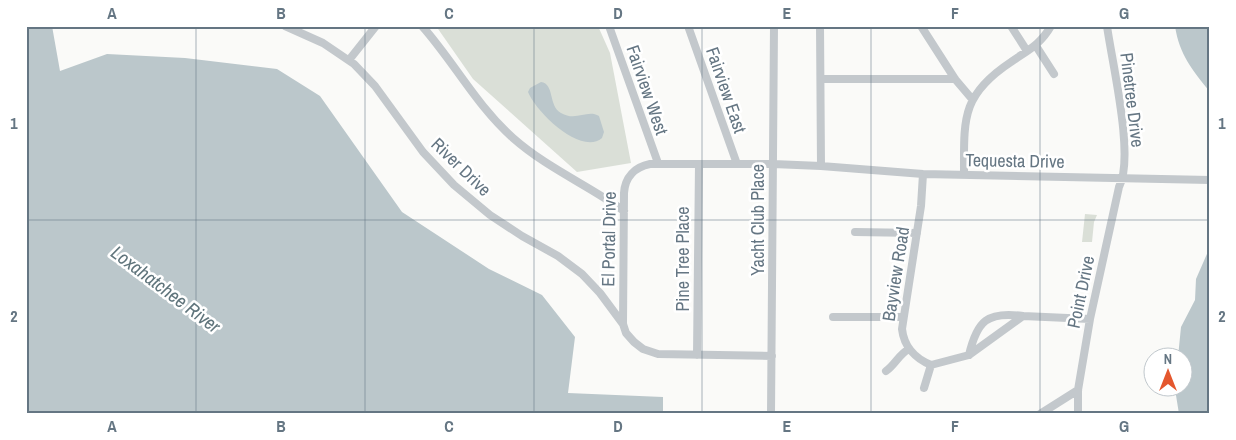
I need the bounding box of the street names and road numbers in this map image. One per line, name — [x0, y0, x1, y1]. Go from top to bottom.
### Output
street label: Fairview West — [620, 42, 674, 138]
street label: Fairview East — [700, 43, 753, 136]
street label: Pinetree Drive — [1114, 51, 1151, 149]
street label: River Drive — [426, 132, 497, 202]
street label: Tequesta Drive — [965, 147, 1065, 174]
street label: Yacht Club Place — [745, 164, 770, 276]
street label: El Portal Drive — [595, 191, 622, 287]
street label: Pine Tree Place — [670, 206, 695, 312]
street label: Bayview Road — [876, 225, 915, 323]
street label: Point Drive — [1061, 253, 1100, 331]

